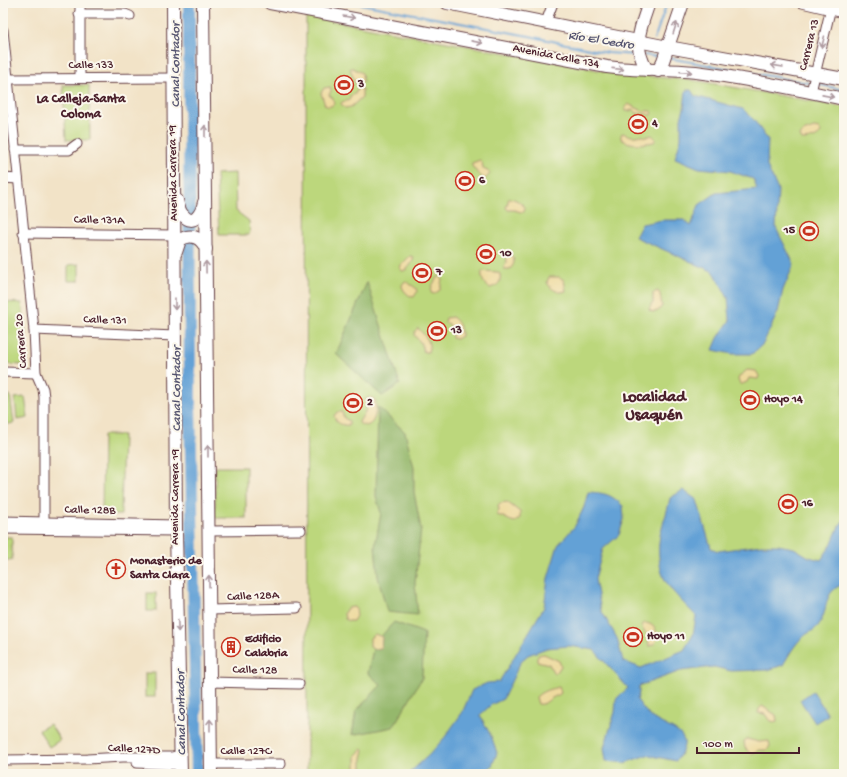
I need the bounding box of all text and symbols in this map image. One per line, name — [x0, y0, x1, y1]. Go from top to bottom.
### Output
one-way arrow — [342, 14, 355, 22]
street label: Carrera 13 — [797, 18, 823, 72]
water label: Canal Contador — [169, 20, 184, 108]
one-way arrow — [672, 21, 679, 34]
water label: Río El Cedro — [567, 28, 636, 54]
one-way arrow — [819, 35, 826, 48]
one-way arrow — [470, 38, 483, 46]
street label: Avenida Calle 134 — [512, 42, 601, 72]
street label: Calle 133 — [69, 59, 113, 73]
one-way arrow — [771, 62, 784, 70]
one-way arrow — [611, 65, 624, 72]
one-way arrow — [679, 68, 692, 75]
sports icon: 3 — [333, 74, 355, 96]
place label: 3 — [357, 78, 364, 92]
district label: La Calleja-Santa Coloma — [37, 92, 126, 122]
one-way arrow — [821, 92, 834, 100]
sports icon: 4 — [627, 113, 649, 135]
place label: 4 — [651, 117, 658, 131]
street label: Avenida Carrera 19 — [166, 125, 182, 221]
one-way arrow — [201, 125, 209, 138]
sports icon: 6 — [454, 170, 476, 192]
place label: 6 — [479, 174, 486, 188]
street label: Calle 131A — [74, 214, 125, 228]
sports icon: 15 — [798, 220, 820, 242]
place label: 15 — [783, 224, 796, 238]
sports icon: 10 — [475, 243, 497, 265]
place label: 10 — [499, 247, 512, 261]
one-way arrow — [202, 261, 210, 274]
sports icon: 7 — [411, 262, 433, 284]
place label: 7 — [435, 266, 443, 280]
one-way arrow — [171, 297, 179, 310]
street label: Carrera 20 — [13, 313, 31, 369]
street label: Calle 131 — [83, 313, 127, 329]
sports icon: 13 — [426, 320, 448, 342]
place label: 13 — [450, 324, 462, 338]
water label: Canal Contador — [170, 344, 185, 432]
district label: Localidad Usaquén — [622, 389, 687, 426]
sports icon: Hoyo 14 — [739, 389, 761, 411]
sports icon: 2 — [342, 392, 364, 414]
place label: Hoyo 14 — [764, 393, 803, 407]
place label: 2 — [367, 396, 373, 410]
one-way arrow — [204, 445, 212, 458]
street label: Avenida Carrera 19 — [169, 449, 183, 545]
sports icon: 16 — [777, 493, 799, 515]
place label: 16 — [801, 497, 814, 511]
street label: Calle 128B — [64, 504, 116, 518]
place label: Monasterio de Santa Clara — [130, 555, 202, 583]
church icon: Monasterio de Santa Clara — [105, 558, 127, 580]
one-way arrow — [205, 575, 213, 588]
street label: Calle 128A — [227, 589, 280, 605]
one-way arrow — [174, 619, 182, 632]
sports icon: Hoyo 11 — [622, 626, 644, 648]
place label: Hoyo 11 — [647, 630, 685, 644]
place label: Edificio Calabria — [244, 633, 289, 661]
building icon: Edificio Calabria — [220, 636, 242, 658]
street label: Calle 128 — [232, 664, 278, 678]
water label: Canal Contador — [174, 668, 190, 756]
one-way arrow — [206, 719, 214, 732]
scale bar — [697, 729, 799, 755]
text: 100 m — [702, 738, 733, 752]
street label: Calle 127D — [108, 742, 161, 758]
street label: Calle 127C — [221, 745, 273, 759]

